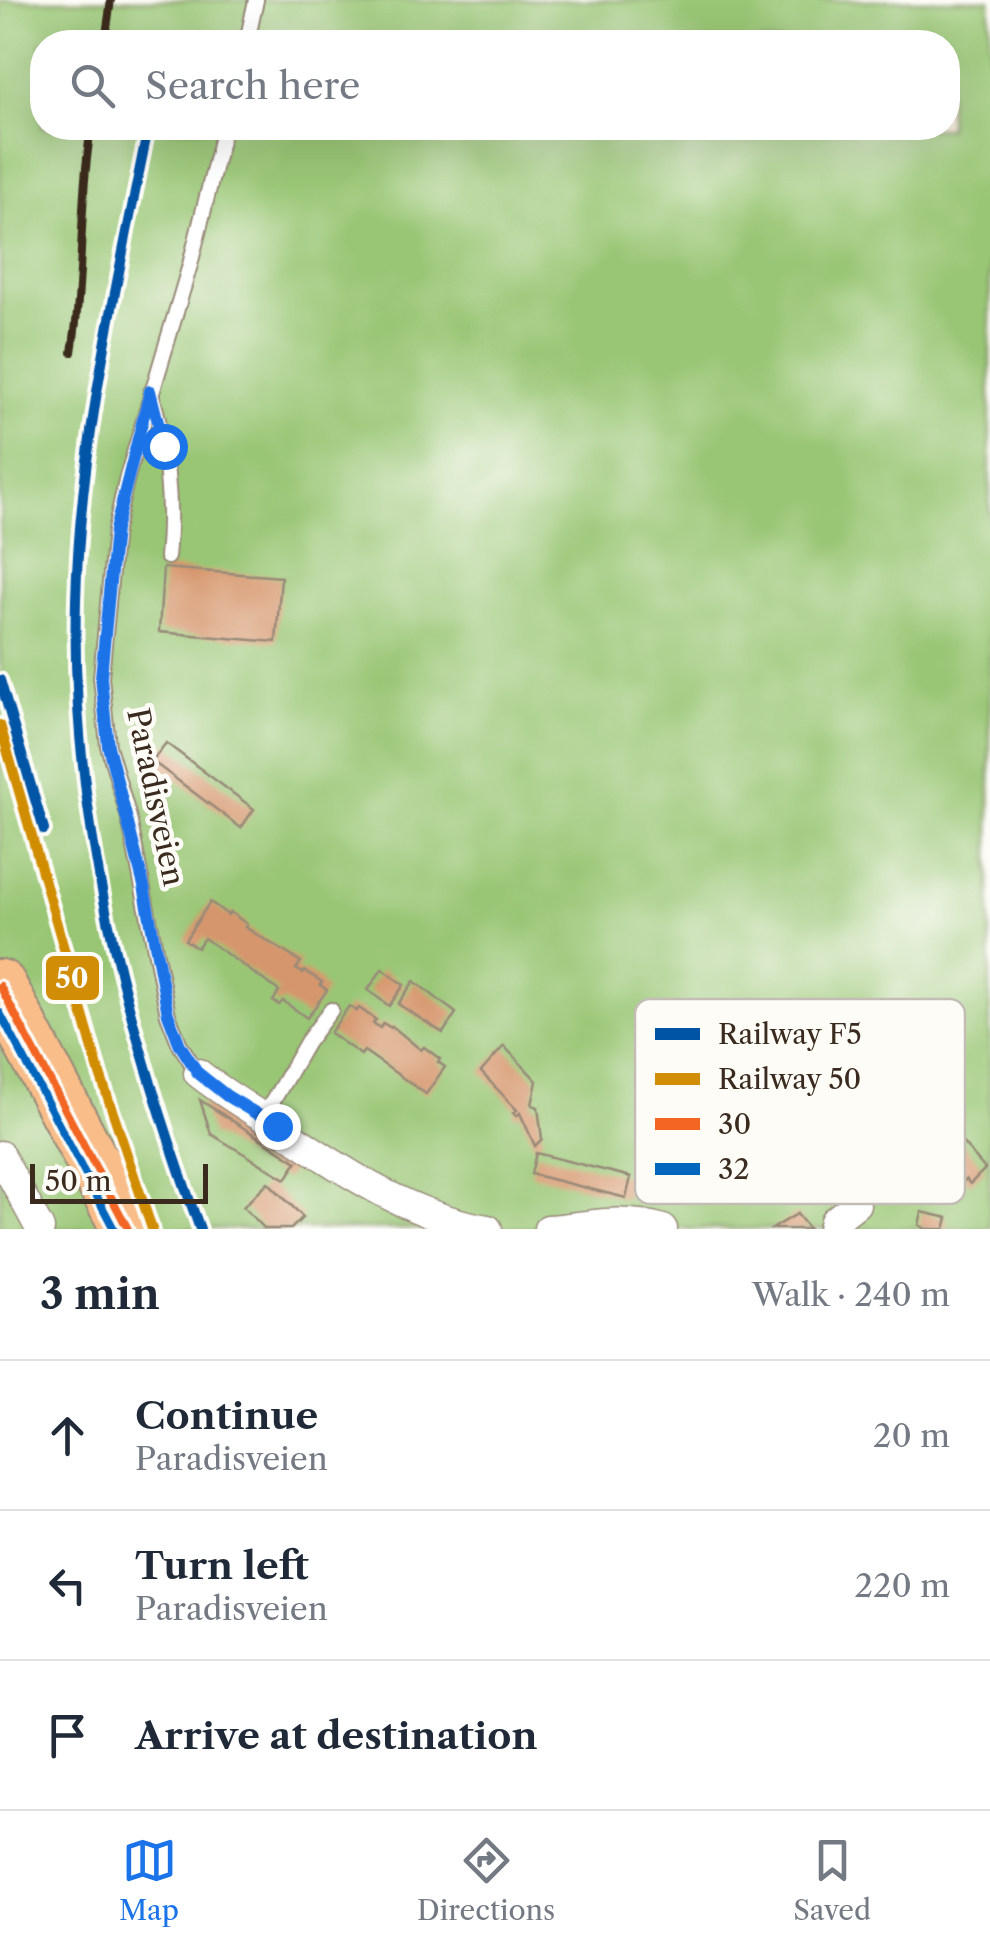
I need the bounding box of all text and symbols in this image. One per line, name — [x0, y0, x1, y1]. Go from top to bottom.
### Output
search box — [30, 30, 960, 140]
icon: search — [65, 58, 120, 113]
text: Search here — [145, 62, 360, 109]
route start — [142, 424, 188, 470]
street label: Paradisveien — [119, 705, 193, 889]
line badge: 50 — [44, 954, 101, 1002]
text: 50 — [55, 961, 89, 995]
legend — [635, 999, 965, 1204]
text: Railway F5 — [718, 1017, 862, 1051]
text: Railway 50 — [718, 1062, 861, 1096]
route end — [255, 1104, 301, 1150]
text: 30 — [718, 1107, 751, 1141]
text: 32 — [718, 1152, 750, 1186]
scale bar — [30, 1159, 208, 1204]
text: 50 m — [45, 1164, 112, 1198]
text: 3 min — [40, 1268, 160, 1320]
text: Walk · 240 m — [752, 1275, 950, 1314]
text: Continue — [135, 1392, 318, 1439]
icon: ahead — [40, 1408, 95, 1463]
text: 20 m — [873, 1416, 950, 1455]
text: Paradisveien — [135, 1439, 328, 1478]
text: Turn left — [135, 1542, 309, 1589]
icon: left — [40, 1558, 95, 1613]
text: 220 m — [855, 1566, 950, 1605]
text: Paradisveien — [135, 1589, 328, 1628]
icon: arrive — [40, 1708, 95, 1763]
text: Arrive at destination — [135, 1712, 538, 1759]
tab: Map — [119, 1833, 179, 1927]
tab: Directions — [417, 1833, 555, 1927]
tab: Saved — [793, 1833, 871, 1927]

